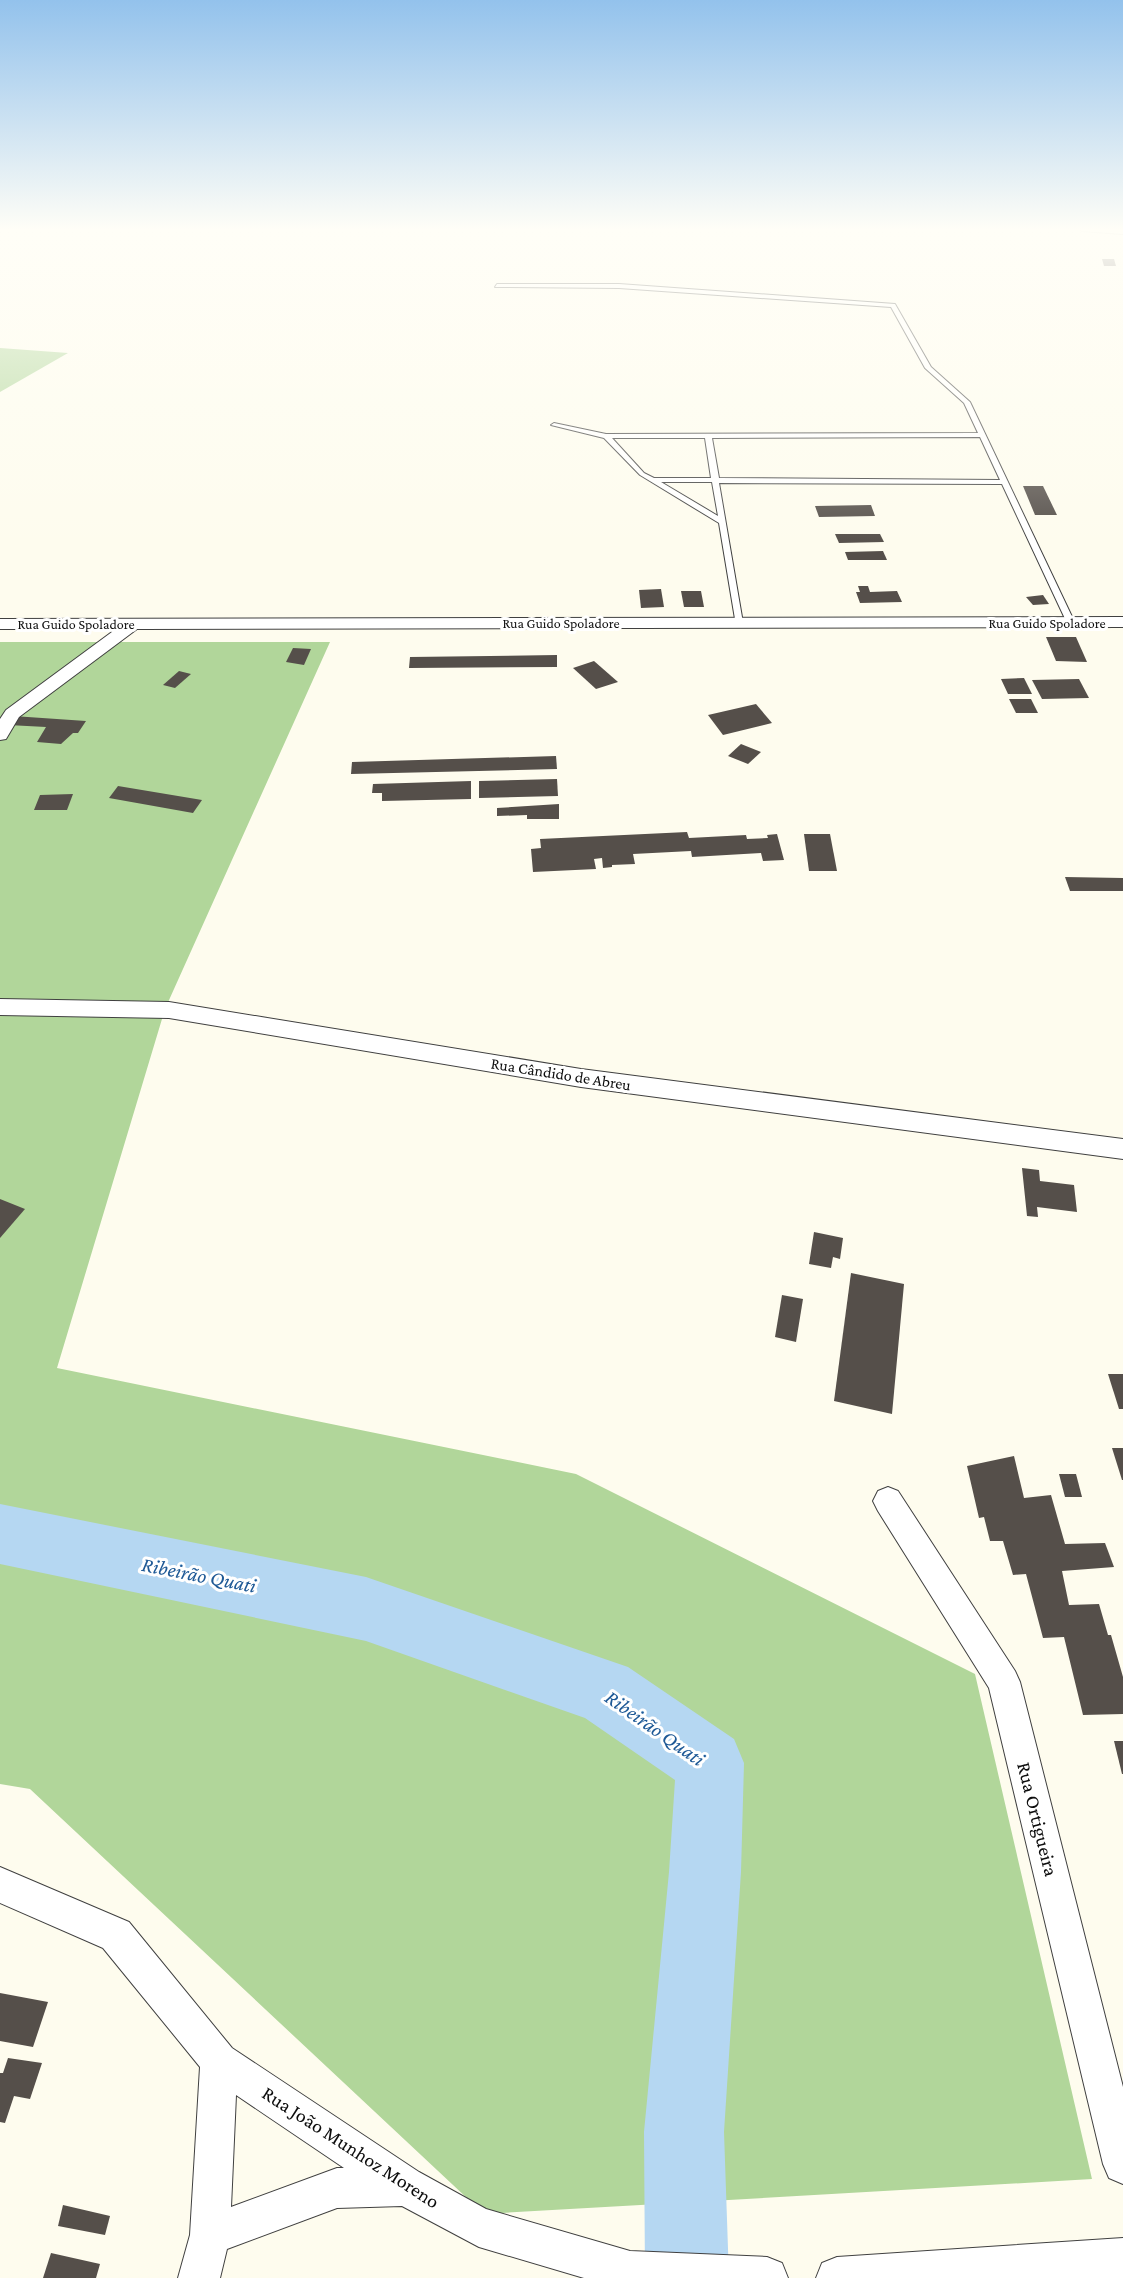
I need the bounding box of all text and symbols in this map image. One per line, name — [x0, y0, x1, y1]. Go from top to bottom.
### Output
street label: Rua Guido Spoladore — [502, 615, 620, 631]
street label: Rua Guido Spoladore — [988, 615, 1106, 631]
street label: Rua Guido Spoladore — [17, 616, 135, 632]
street label: Rua Cândido de Abreu — [490, 1055, 633, 1094]
water label: Ribeirão Quati — [140, 1552, 259, 1598]
water label: Ribeirão Quati — [601, 1685, 710, 1771]
street label: Rua Ortigueira — [1012, 1760, 1063, 1879]
street label: Rua João Munhoz Moreno — [258, 2081, 444, 2213]

